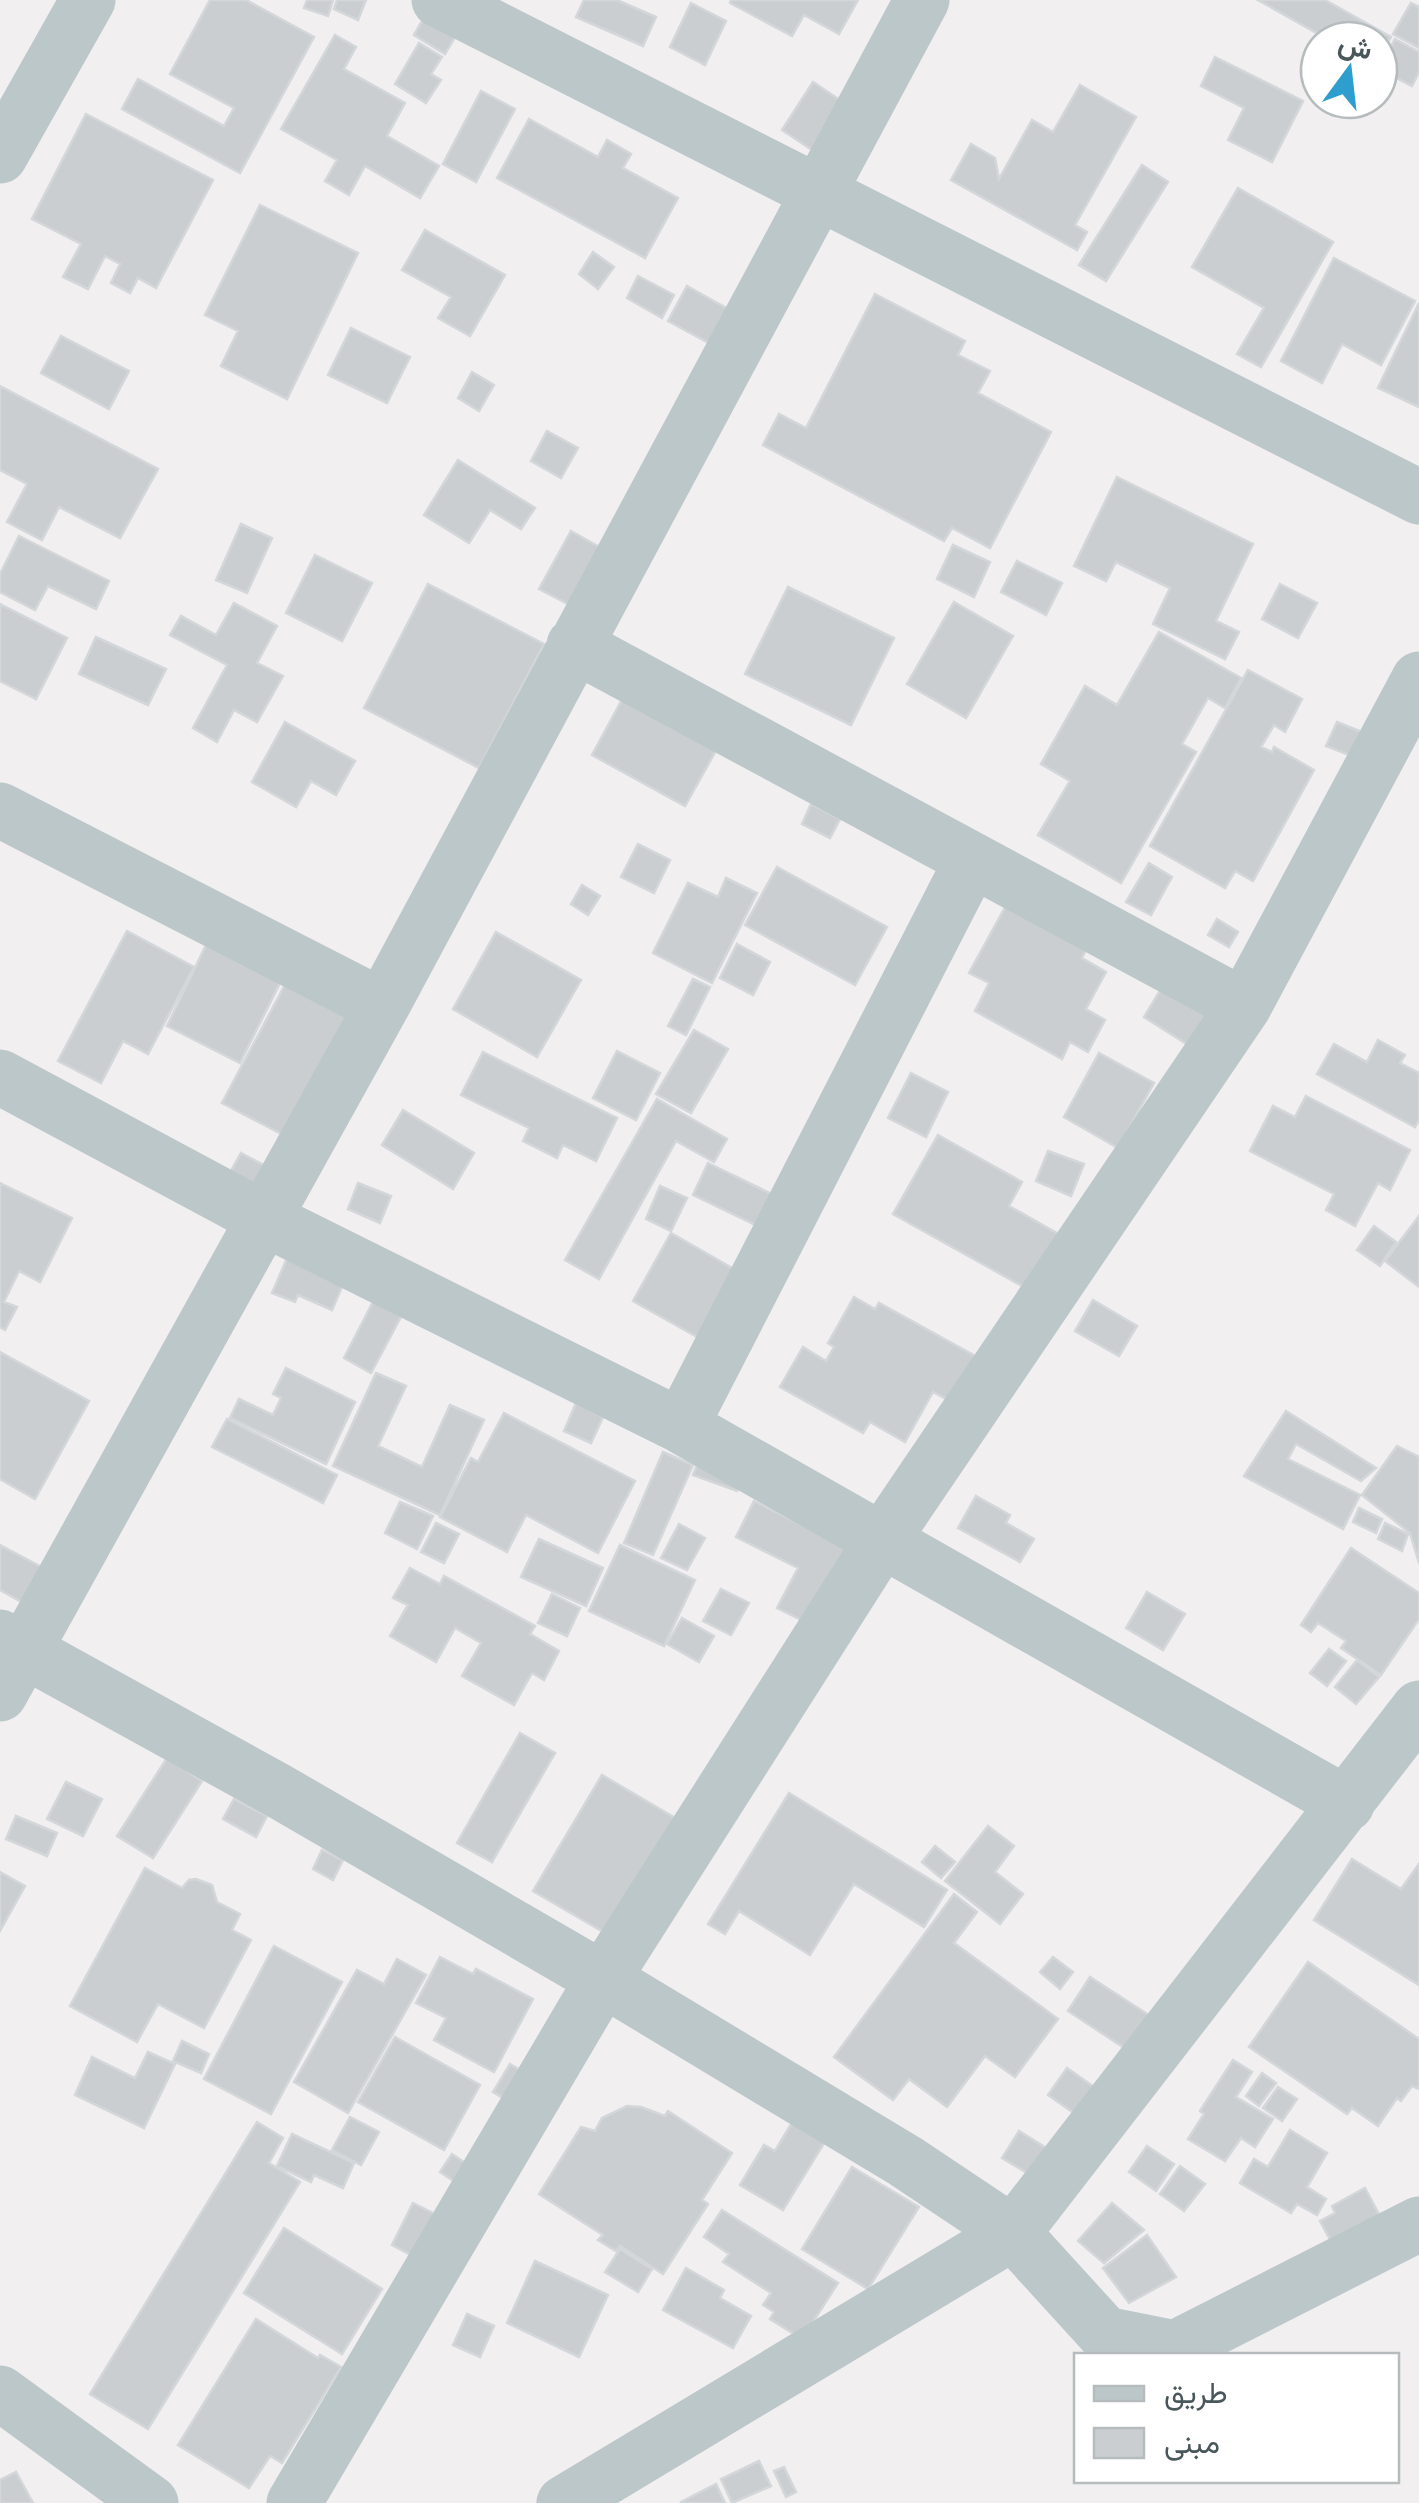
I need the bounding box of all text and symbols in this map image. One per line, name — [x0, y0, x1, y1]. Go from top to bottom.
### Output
north arrow — [1299, 20, 1399, 120]
text: ش — [1334, 23, 1377, 70]
legend — [1074, 2353, 1399, 2483]
text: طريق — [1164, 2372, 1228, 2415]
text: مبنى — [1164, 2422, 1220, 2465]

